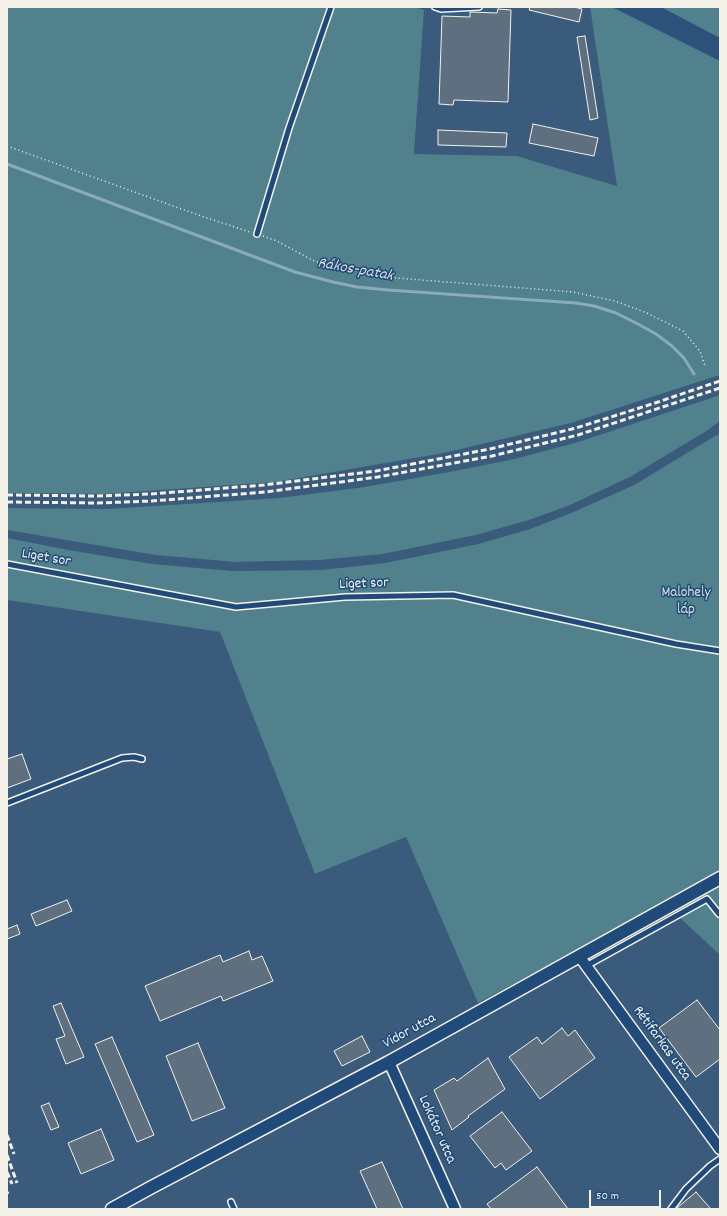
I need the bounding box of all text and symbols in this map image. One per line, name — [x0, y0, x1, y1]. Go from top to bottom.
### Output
water label: Rákos-patak — [316, 255, 394, 287]
street label: Liget sor — [20, 546, 72, 572]
street label: Liget sor — [339, 575, 389, 595]
park label: Malohely láp — [661, 585, 711, 620]
street label: Rétifarkas utca — [628, 1003, 694, 1085]
street label: Vidor utca — [380, 1010, 440, 1054]
street label: Lokátor utca — [413, 1093, 459, 1167]
scale bar — [591, 1182, 663, 1208]
text: 50 m — [596, 1188, 619, 1205]

